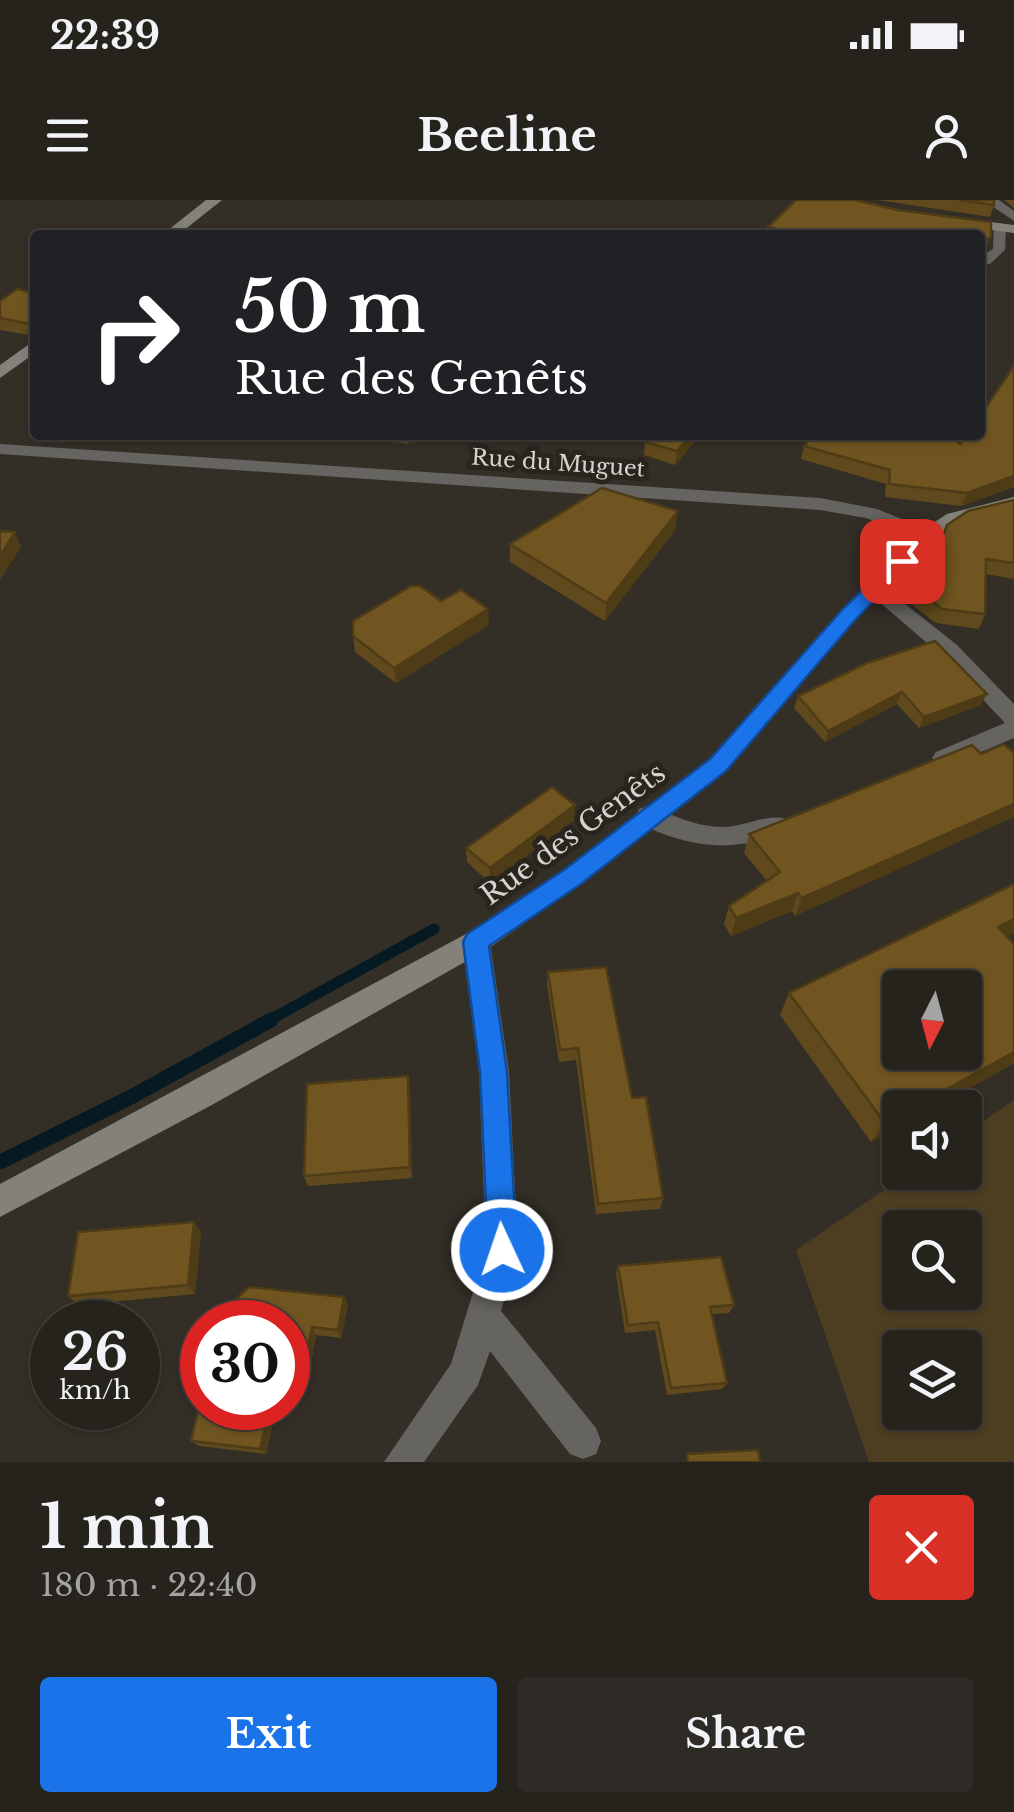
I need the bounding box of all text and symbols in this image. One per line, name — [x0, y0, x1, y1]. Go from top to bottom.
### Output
text: 22:39 — [50, 12, 160, 59]
text: Beeline — [417, 107, 597, 163]
icon: menu — [40, 108, 95, 163]
icon: person — [919, 108, 974, 163]
text: 50 m — [235, 264, 426, 351]
icon: right — [70, 270, 200, 400]
text: Rue des Genêts — [235, 350, 588, 406]
street label: Rue du Muguet — [470, 443, 646, 483]
pin — [860, 519, 945, 604]
icon: arrive — [875, 534, 930, 589]
street label: Rue des Genêts — [474, 755, 672, 913]
north arrow — [882, 970, 982, 1070]
map controls — [882, 970, 982, 1430]
button: sound — [882, 1090, 982, 1190]
position arrow — [450, 1198, 554, 1302]
button: search — [882, 1210, 982, 1310]
speed limit sign: 30 — [180, 1300, 310, 1430]
text: 26 — [62, 1321, 128, 1384]
button: layers — [882, 1330, 982, 1430]
text: km/h — [60, 1375, 130, 1406]
text: 1 min — [40, 1490, 214, 1564]
button: close — [869, 1495, 974, 1600]
text: 180 m · 22:40 — [40, 1565, 258, 1605]
button: Exit — [40, 1677, 497, 1792]
button: Share — [517, 1677, 974, 1792]

